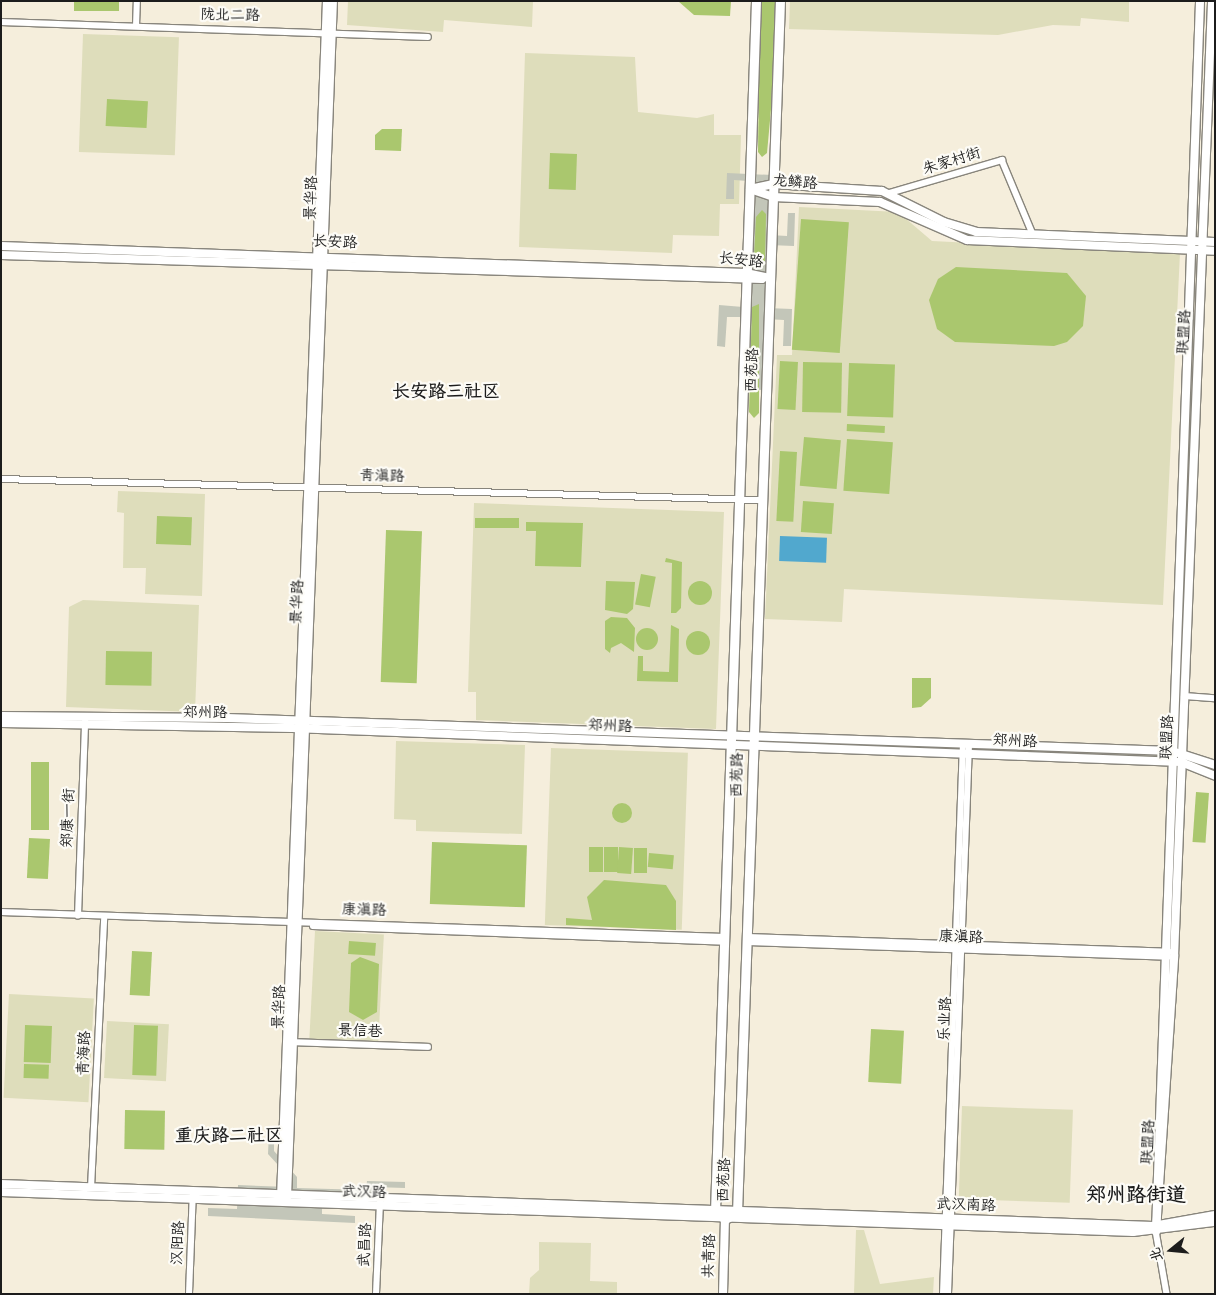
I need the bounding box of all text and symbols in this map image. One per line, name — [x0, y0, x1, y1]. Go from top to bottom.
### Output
street label: 陇北二路 — [200, 6, 260, 26]
street label: 朱家村街 — [921, 145, 983, 179]
street label: 龙鳞路 — [772, 172, 818, 194]
street label: 景华路 — [302, 175, 322, 221]
street label: 长安路 — [312, 233, 358, 253]
street label: 长安路 — [718, 250, 764, 272]
street label: 联盟路 — [1175, 309, 1195, 355]
street label: 西苑路 — [743, 347, 763, 393]
district label: 长安路三社区 — [392, 382, 500, 404]
street label: 青滇路 — [359, 468, 405, 486]
street label: 景华路 — [288, 579, 308, 625]
street label: 郑州路 — [183, 705, 227, 723]
street label: 联盟路 — [1158, 714, 1178, 760]
street label: 郑州路 — [587, 717, 633, 737]
street label: 郑州路 — [992, 732, 1038, 752]
street label: 西苑路 — [729, 752, 747, 798]
street label: 郑康一街 — [59, 788, 79, 848]
street label: 康滇路 — [341, 902, 387, 920]
street label: 康滇路 — [938, 928, 984, 948]
street label: 景华路 — [270, 984, 290, 1030]
street label: 乐业路 — [936, 996, 956, 1042]
street label: 景信巷 — [337, 1022, 383, 1042]
street label: 青海路 — [75, 1030, 95, 1076]
street label: 联盟路 — [1139, 1119, 1159, 1165]
district label: 重庆路二社区 — [175, 1126, 283, 1148]
street label: 西苑路 — [715, 1157, 735, 1203]
street label: 武汉路 — [341, 1183, 387, 1203]
district label: 郑州路街道 — [1086, 1184, 1186, 1208]
street label: 武汉南路 — [936, 1196, 996, 1216]
street label: 汉阳路 — [169, 1220, 189, 1266]
street label: 武昌路 — [356, 1222, 376, 1268]
north arrow — [1146, 1225, 1196, 1275]
street label: 共青路 — [700, 1233, 720, 1279]
text: 北 — [1144, 1244, 1169, 1264]

